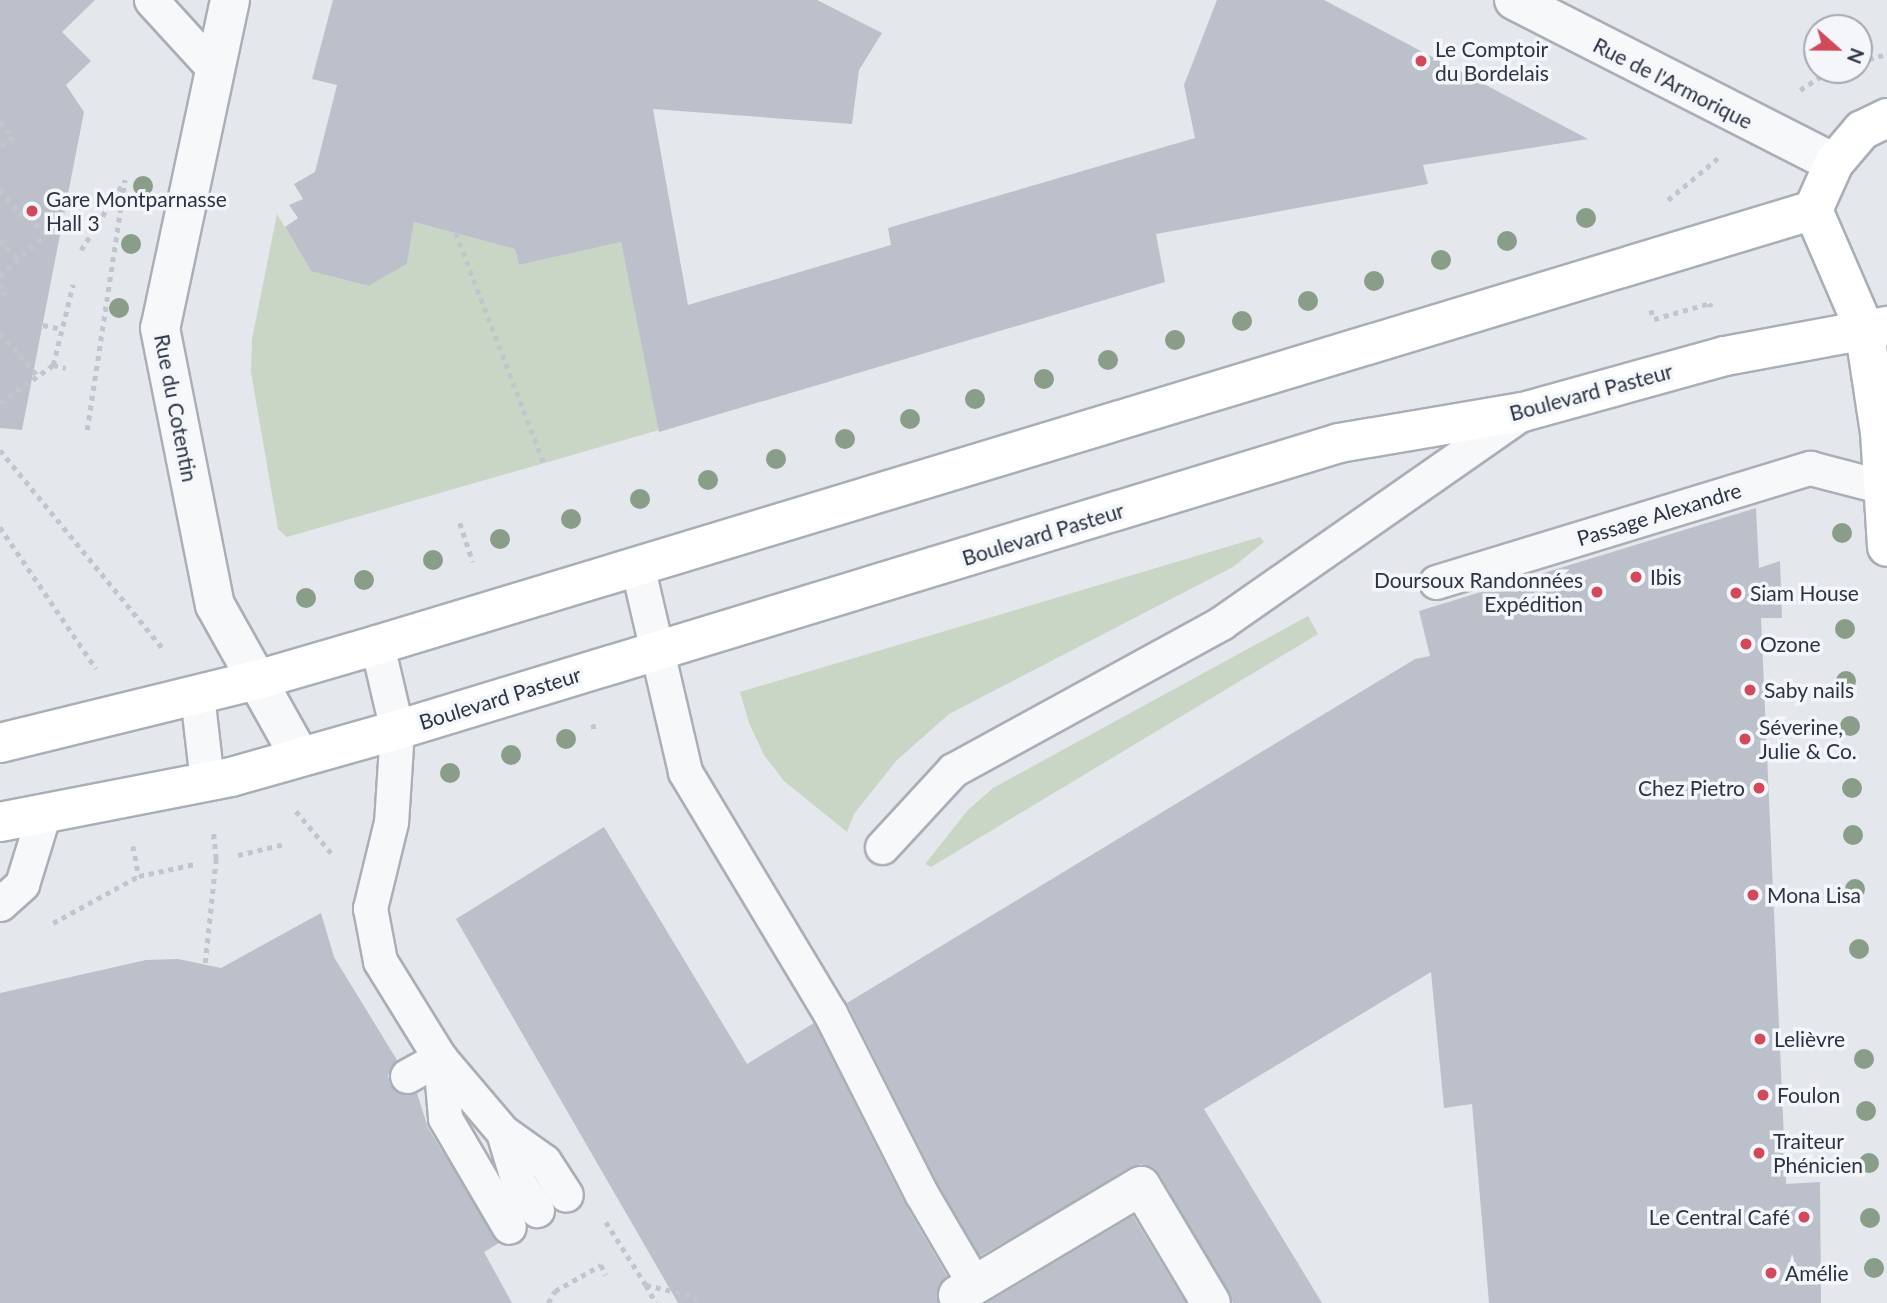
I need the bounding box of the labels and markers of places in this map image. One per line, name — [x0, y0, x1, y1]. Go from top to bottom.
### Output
place label: Le Comptoir du Bordelais — [1435, 36, 1549, 86]
marker: Le Comptoir du Bordelais — [1413, 53, 1429, 69]
place label: Gare Montparnasse Hall 3 — [46, 186, 227, 236]
marker: Gare Montparnasse Hall 3 — [24, 203, 40, 219]
place label: Ibis — [1650, 564, 1682, 590]
place label: Doursoux Randonnées Expédition — [1374, 567, 1583, 617]
marker: Ibis — [1628, 569, 1644, 585]
place label: Siam House — [1750, 580, 1859, 606]
marker: Doursoux Randonnées Expédition — [1589, 584, 1605, 600]
marker: Siam House — [1728, 585, 1744, 601]
place label: Ozone — [1760, 631, 1821, 657]
marker: Ozone — [1738, 636, 1754, 652]
place label: Saby nails — [1764, 677, 1855, 703]
marker: Saby nails — [1742, 682, 1758, 698]
place label: Séverine, Julie & Co. — [1759, 714, 1857, 764]
marker: Séverine, Julie & Co. — [1737, 731, 1753, 747]
place label: Chez Pietro — [1638, 775, 1745, 801]
marker: Chez Pietro — [1751, 780, 1767, 796]
place label: Mona Lisa — [1767, 882, 1861, 908]
marker: Mona Lisa — [1745, 887, 1761, 903]
place label: Lelièvre — [1774, 1026, 1845, 1052]
marker: Lelièvre — [1752, 1031, 1768, 1047]
place label: Foulon — [1777, 1082, 1840, 1108]
marker: Foulon — [1755, 1087, 1771, 1103]
place label: Traiteur Phénicien — [1773, 1128, 1863, 1178]
marker: Traiteur Phénicien — [1751, 1145, 1767, 1161]
place label: Le Central Café — [1649, 1204, 1790, 1230]
marker: Le Central Café — [1796, 1209, 1812, 1225]
place label: Amélie — [1785, 1260, 1849, 1286]
marker: Amélie — [1763, 1265, 1779, 1281]

